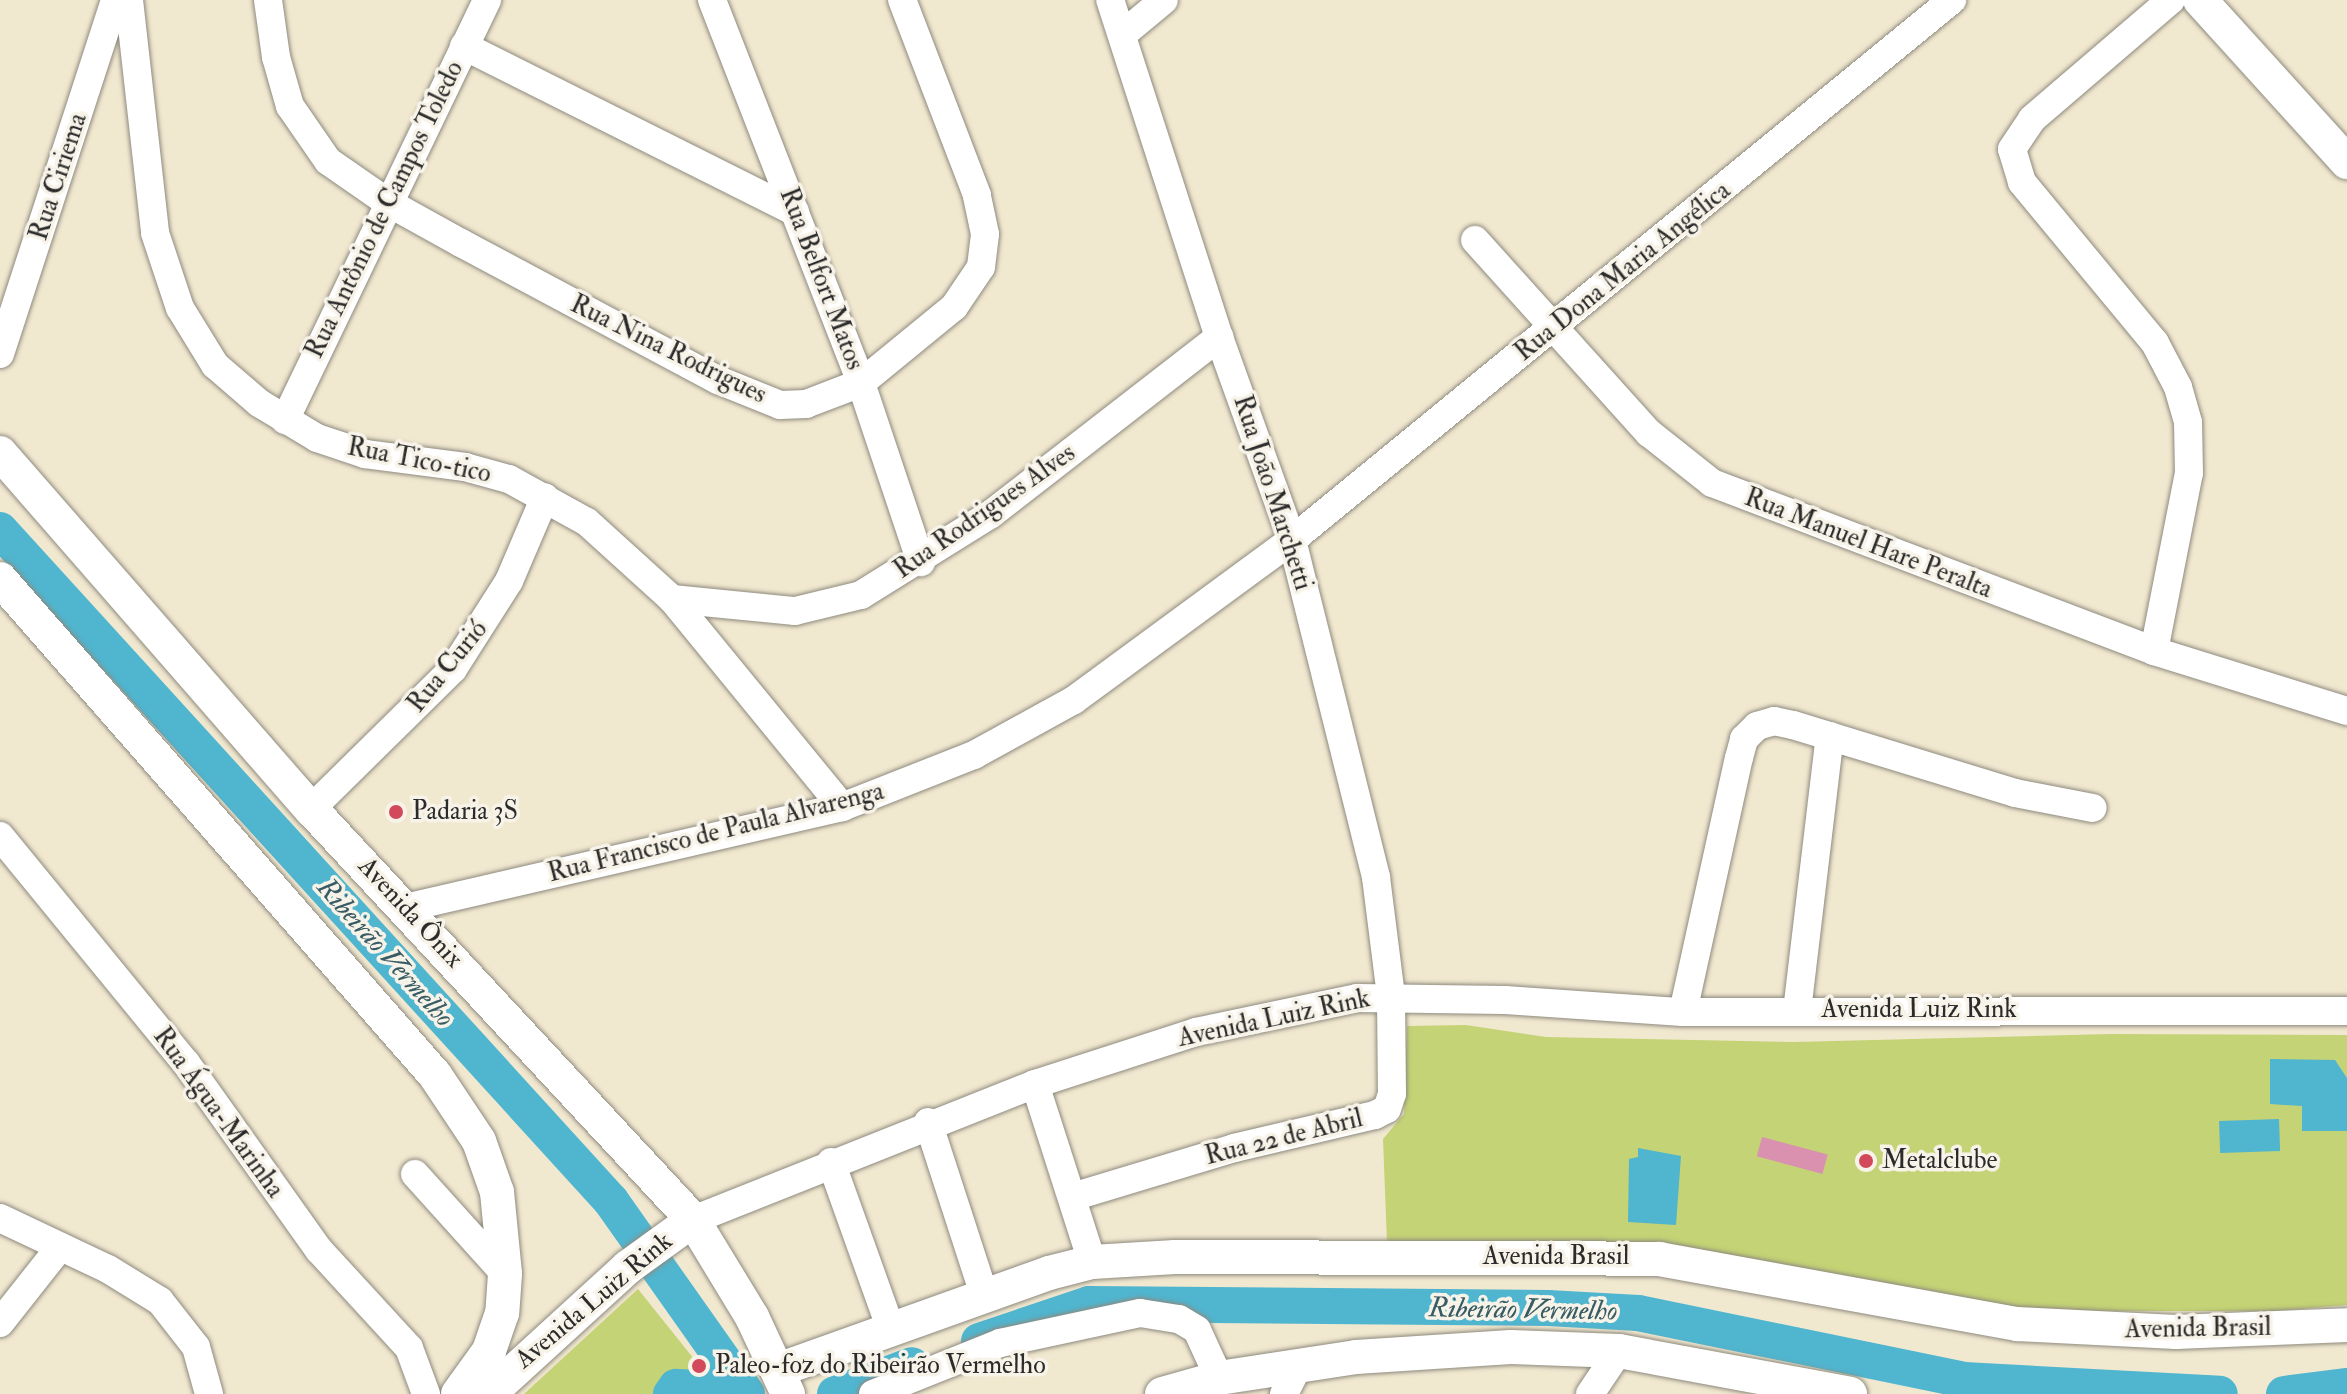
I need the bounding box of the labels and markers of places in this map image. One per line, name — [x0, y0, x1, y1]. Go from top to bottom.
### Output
place label: Padaria 3S — [412, 796, 518, 828]
marker: Padaria 3S — [387, 803, 405, 821]
place label: Metalclube — [1882, 1145, 1997, 1177]
marker: Metalclube — [1857, 1152, 1875, 1170]
place label: Paleo-foz do Ribeirão Vermelho — [715, 1350, 1046, 1382]
marker: Paleo-foz do Ribeirão Vermelho — [690, 1357, 708, 1375]

